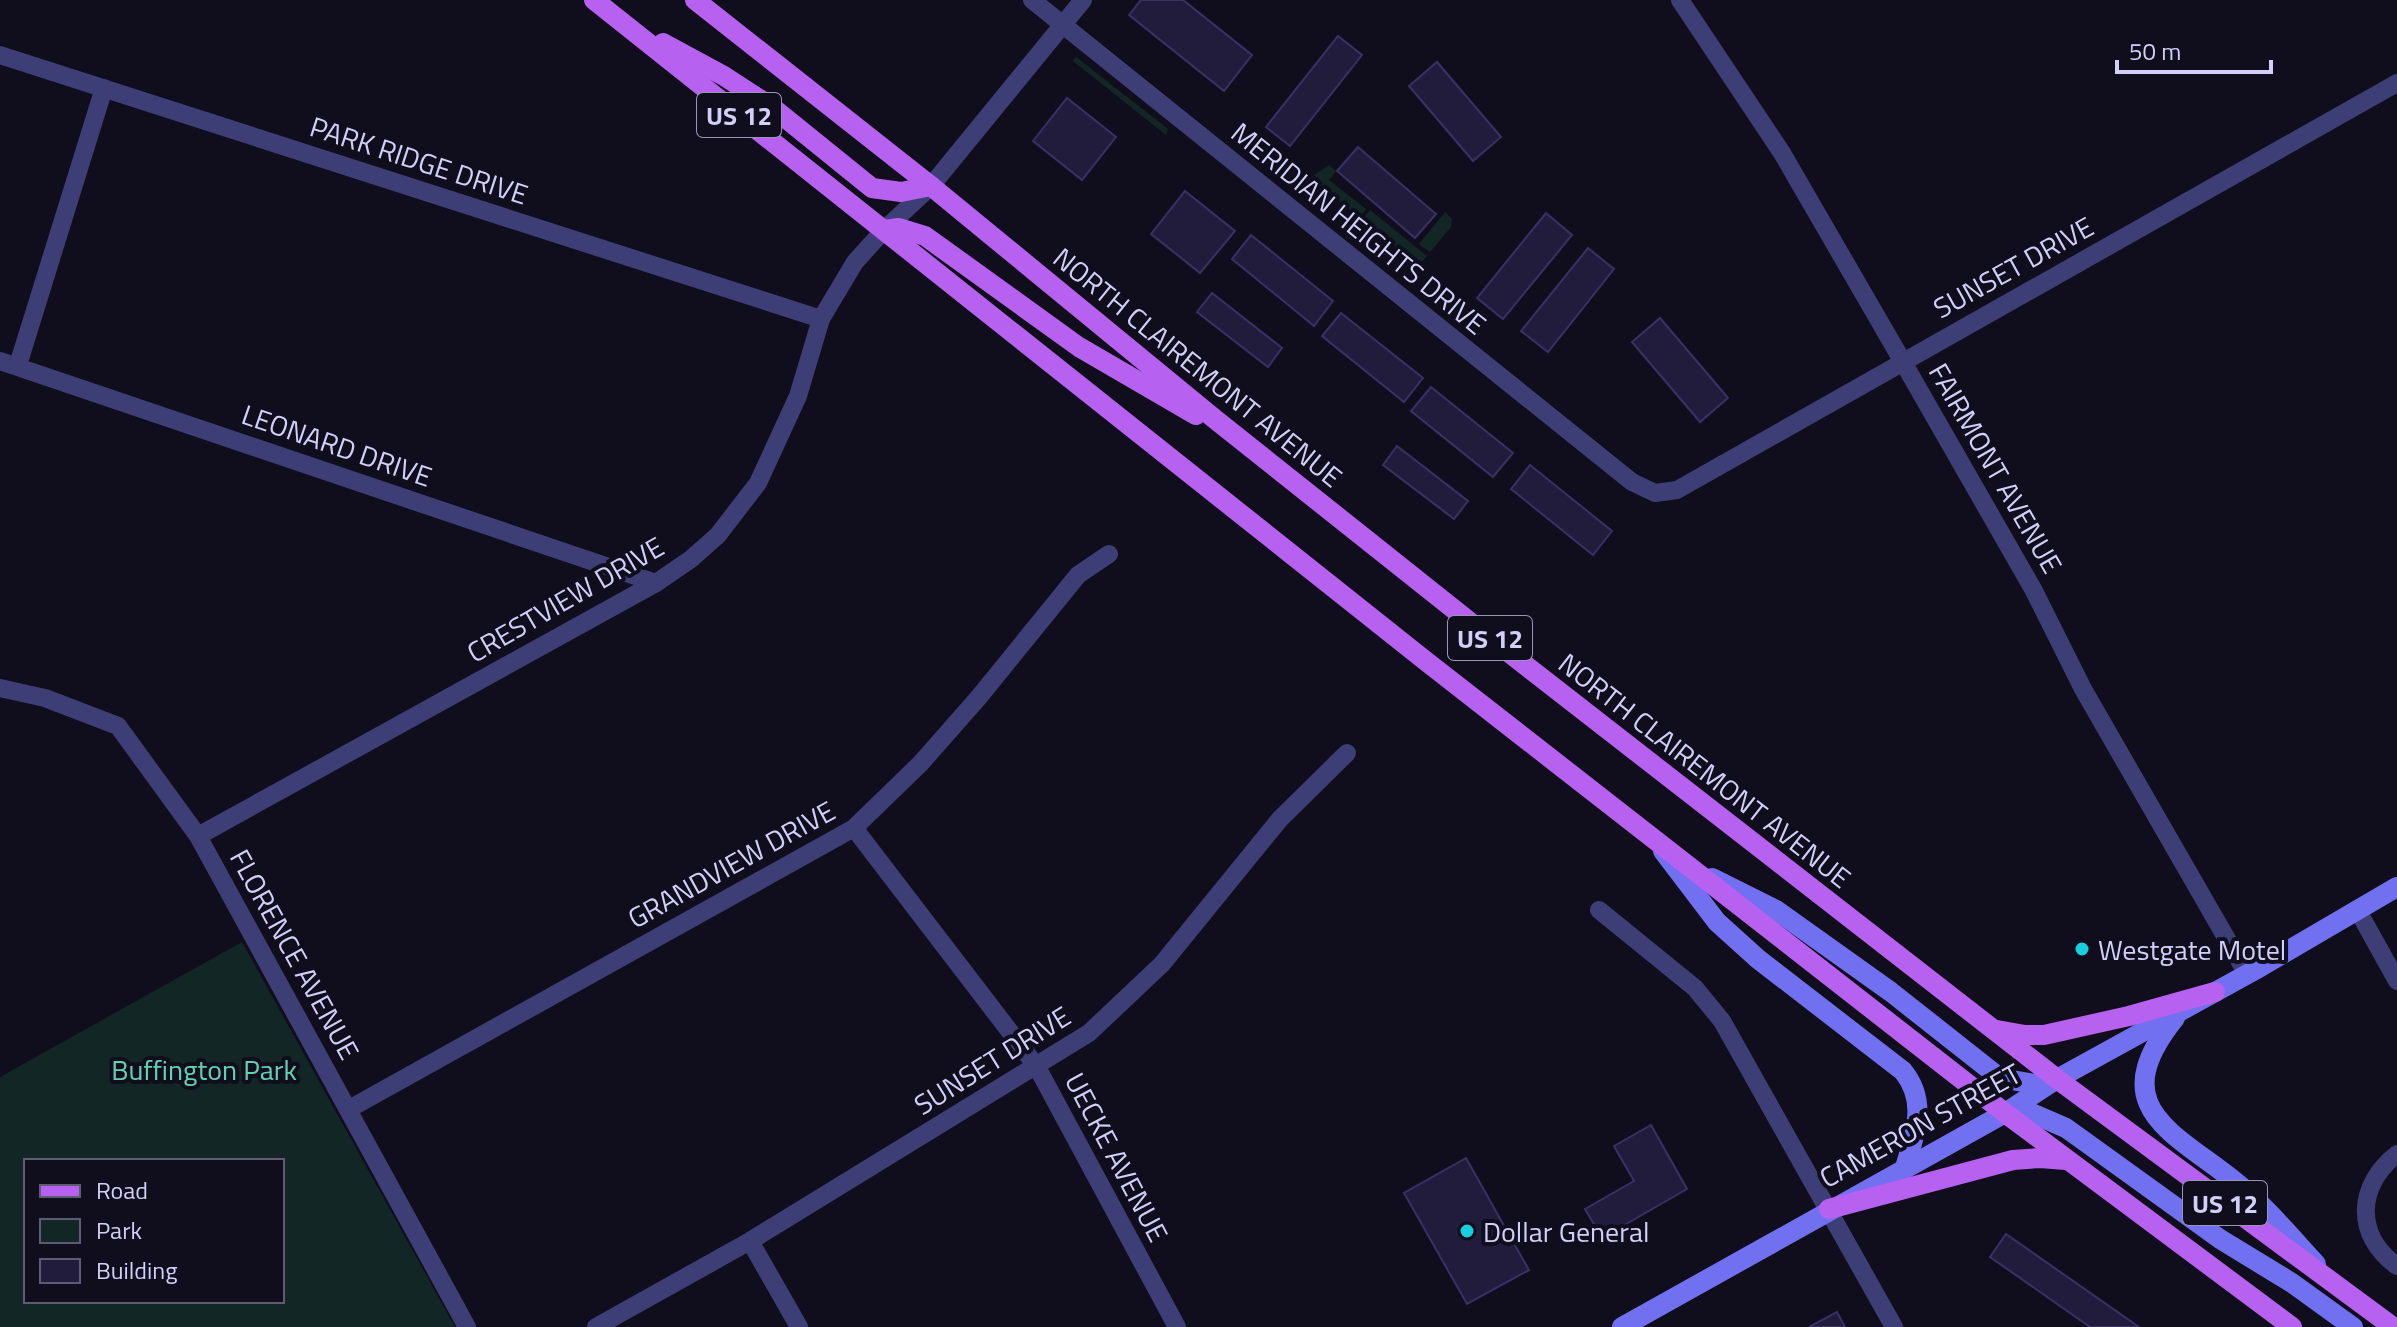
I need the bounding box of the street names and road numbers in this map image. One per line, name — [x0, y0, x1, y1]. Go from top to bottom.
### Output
road number: US 12 — [697, 93, 781, 137]
street label: PARK RIDGE DRIVE — [304, 105, 534, 215]
street label: MERIDIAN HEIGHTS DRIVE — [1222, 111, 1496, 345]
street label: SUNSET DRIVE — [1925, 205, 2101, 329]
street label: NORTH CLAIREMONT AVENUE — [1044, 237, 1352, 497]
street label: FAIRMONT AVENUE — [1918, 355, 2074, 581]
street label: LEONARD DRIVE — [236, 392, 438, 498]
street label: CRESTVIEW DRIVE — [458, 525, 672, 673]
road number: US 12 — [1448, 616, 1532, 660]
street label: NORTH CLAIREMONT AVENUE — [1550, 642, 1860, 898]
street label: GRANDVIEW DRIVE — [619, 789, 843, 939]
street label: FLORENCE AVENUE — [219, 841, 371, 1067]
street label: SUNSET DRIVE — [905, 995, 1079, 1125]
street label: CAMERON STREET — [1811, 1052, 2029, 1198]
street label: UECKE AVENUE — [1054, 1065, 1180, 1249]
road number: US 12 — [2183, 1181, 2267, 1225]

